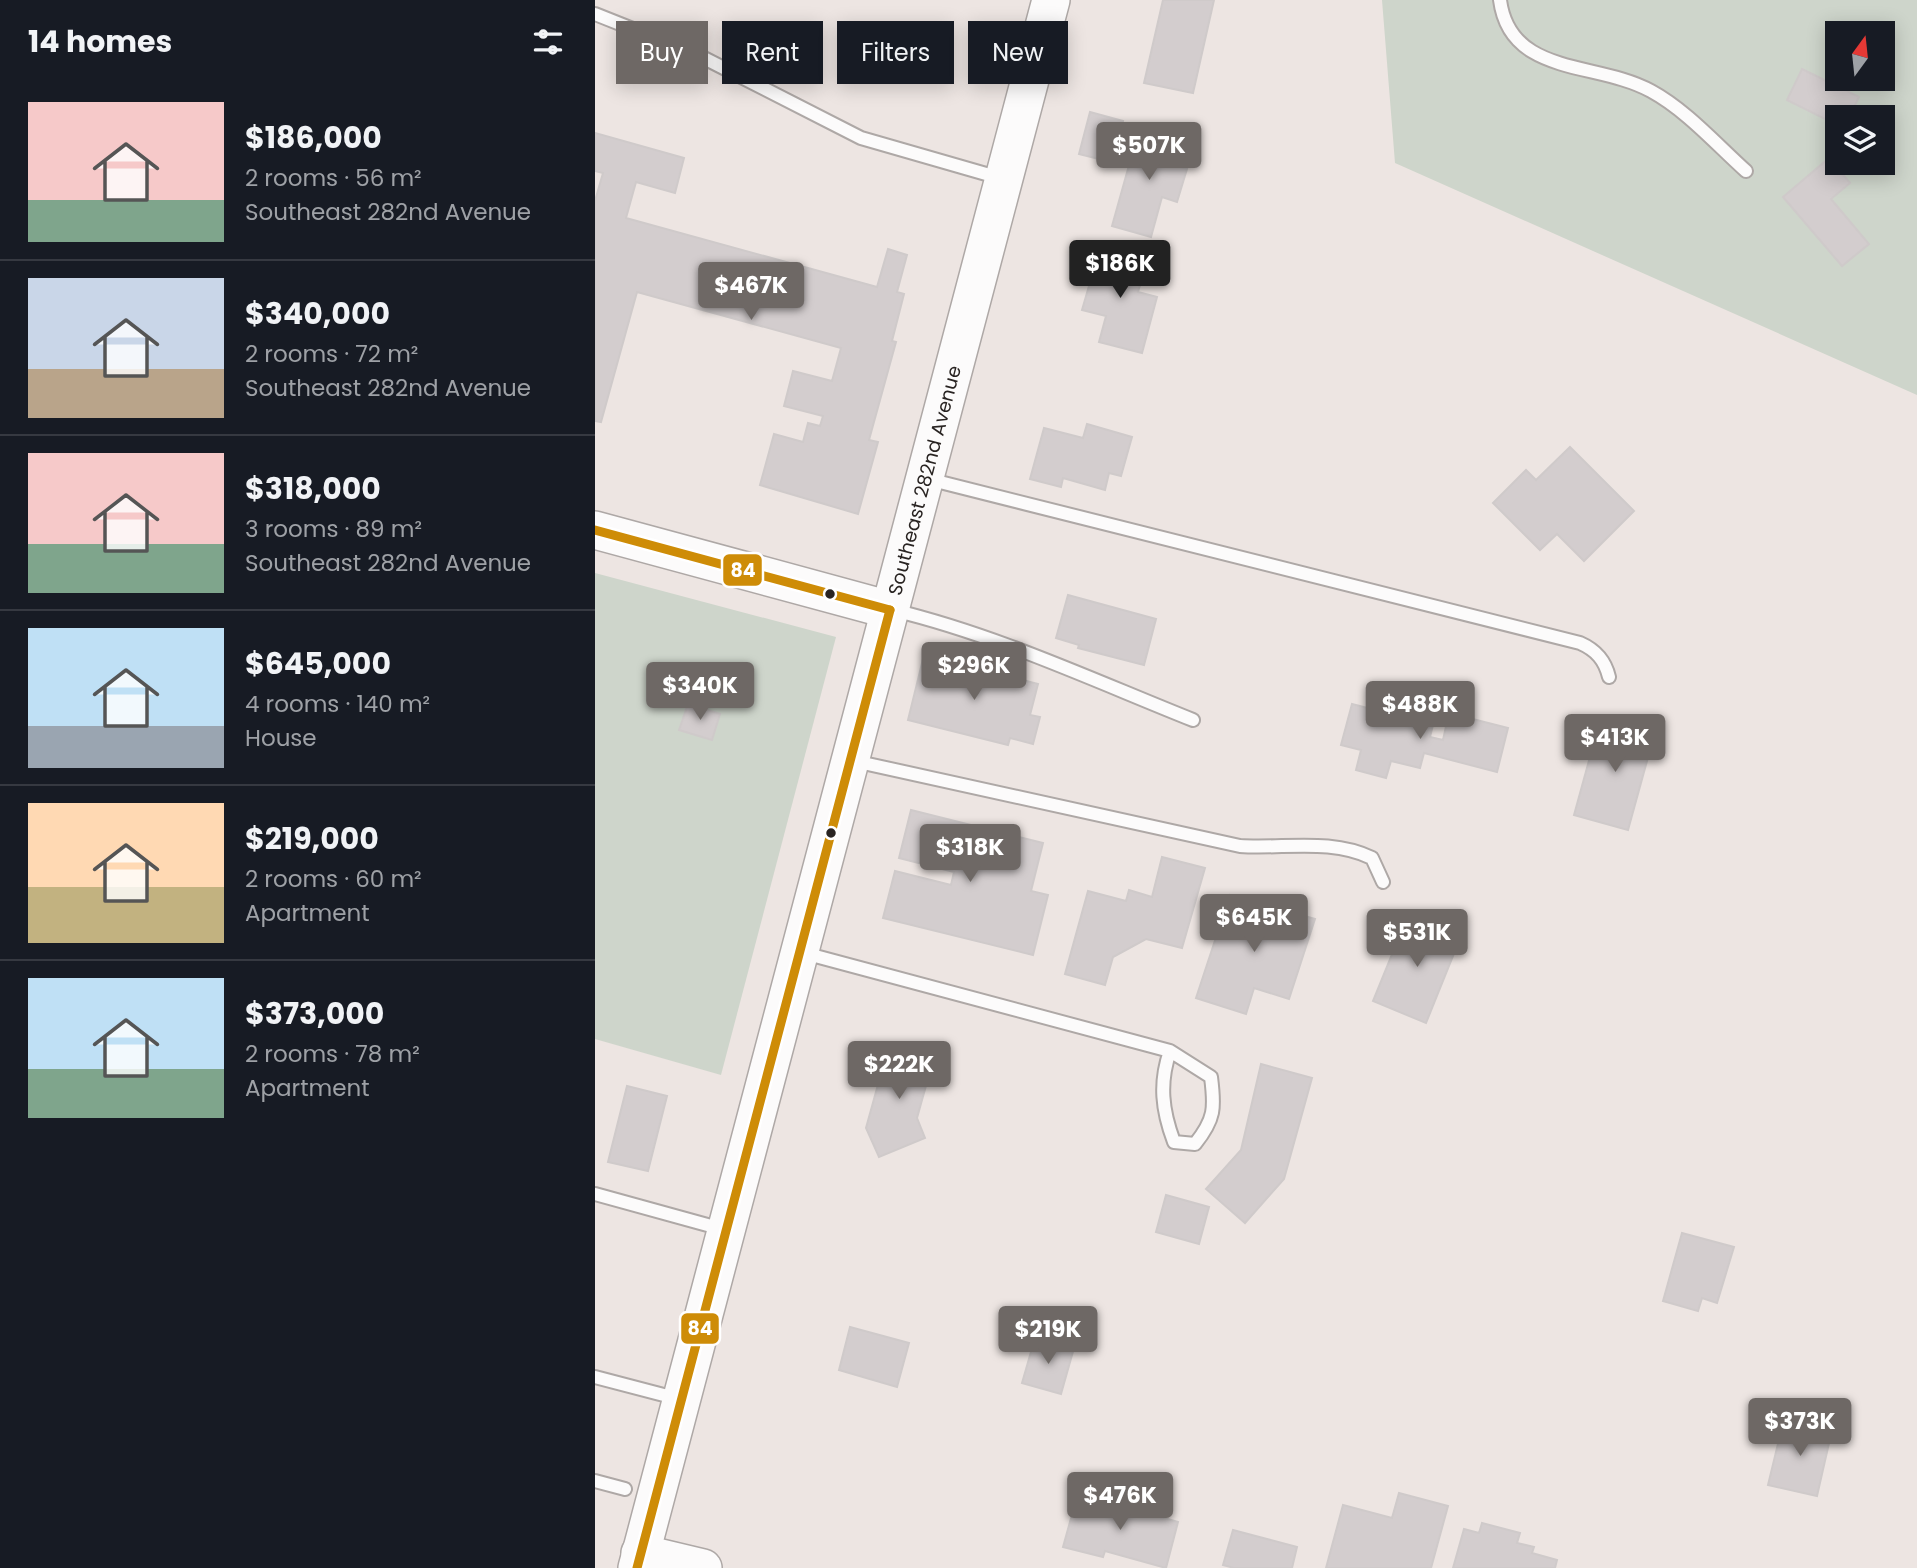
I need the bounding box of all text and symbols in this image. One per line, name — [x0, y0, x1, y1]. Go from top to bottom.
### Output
text: 14 homes — [28, 20, 172, 63]
chip: Buy — [616, 21, 708, 84]
chip: Rent — [722, 21, 823, 84]
chip: Filters — [837, 21, 954, 84]
chip: New — [968, 21, 1068, 84]
north arrow — [1825, 21, 1895, 91]
map controls — [1825, 21, 1895, 175]
icon: filters — [529, 23, 567, 61]
button: layers — [1825, 105, 1895, 175]
text: $186,000 — [245, 116, 382, 159]
pin: $507K — [1100, 122, 1198, 182]
text: $507K — [1112, 129, 1186, 161]
icon: home — [84, 130, 168, 214]
text: 2 rooms · 56 m² — [245, 162, 422, 194]
text: Southeast 282nd Avenue — [245, 196, 531, 228]
pin: $186K — [1071, 240, 1169, 300]
text: $186K — [1085, 247, 1155, 279]
pin: $467K — [702, 262, 800, 322]
text: $467K — [714, 269, 788, 301]
text: $340,000 — [245, 292, 390, 335]
icon: home — [84, 306, 168, 390]
text: 2 rooms · 72 m² — [245, 338, 418, 370]
street label: Southeast 282nd Avenue — [881, 362, 967, 598]
text: Southeast 282nd Avenue — [245, 372, 531, 404]
text: $318,000 — [245, 467, 381, 510]
icon: home — [84, 481, 168, 565]
text: 3 rooms · 89 m² — [245, 513, 422, 545]
text: Southeast 282nd Avenue — [245, 547, 531, 579]
line badge: 84 — [722, 553, 763, 587]
text: 84 — [730, 557, 756, 584]
unlabelled marker — [823, 587, 837, 601]
text: $645,000 — [245, 642, 391, 685]
pin: $296K — [925, 642, 1023, 702]
text: $296K — [937, 649, 1011, 681]
icon: home — [84, 656, 168, 740]
pin: $340K — [651, 662, 749, 722]
text: $340K — [662, 669, 738, 701]
pin: $488K — [1371, 682, 1469, 741]
text: 4 rooms · 140 m² — [245, 688, 430, 720]
text: $488K — [1382, 688, 1458, 720]
pin: $413K — [1566, 714, 1664, 774]
text: $413K — [1580, 721, 1650, 753]
text: House — [245, 722, 317, 754]
text: $219,000 — [245, 817, 379, 860]
pin: $318K — [921, 824, 1019, 884]
unlabelled marker — [824, 826, 838, 840]
icon: home — [84, 831, 168, 915]
text: $318K — [936, 831, 1004, 863]
text: 2 rooms · 60 m² — [245, 863, 422, 895]
pin: $645K — [1205, 894, 1303, 954]
text: Apartment — [245, 897, 370, 929]
text: $645K — [1216, 901, 1292, 933]
pin: $531K — [1368, 909, 1466, 969]
text: $531K — [1383, 916, 1451, 948]
text: $373,000 — [245, 992, 384, 1035]
icon: home — [84, 1006, 168, 1090]
text: 2 rooms · 78 m² — [245, 1038, 420, 1070]
pin: $222K — [850, 1042, 948, 1101]
text: $222K — [864, 1048, 934, 1080]
text: Apartment — [245, 1072, 370, 1104]
pin: $219K — [999, 1306, 1097, 1366]
line badge: 84 — [680, 1312, 720, 1345]
text: $219K — [1014, 1313, 1082, 1345]
text: 84 — [687, 1315, 713, 1342]
pin: $373K — [1751, 1398, 1849, 1458]
text: $373K — [1764, 1405, 1836, 1437]
pin: $476K — [1071, 1472, 1169, 1532]
text: $476K — [1083, 1479, 1157, 1511]

